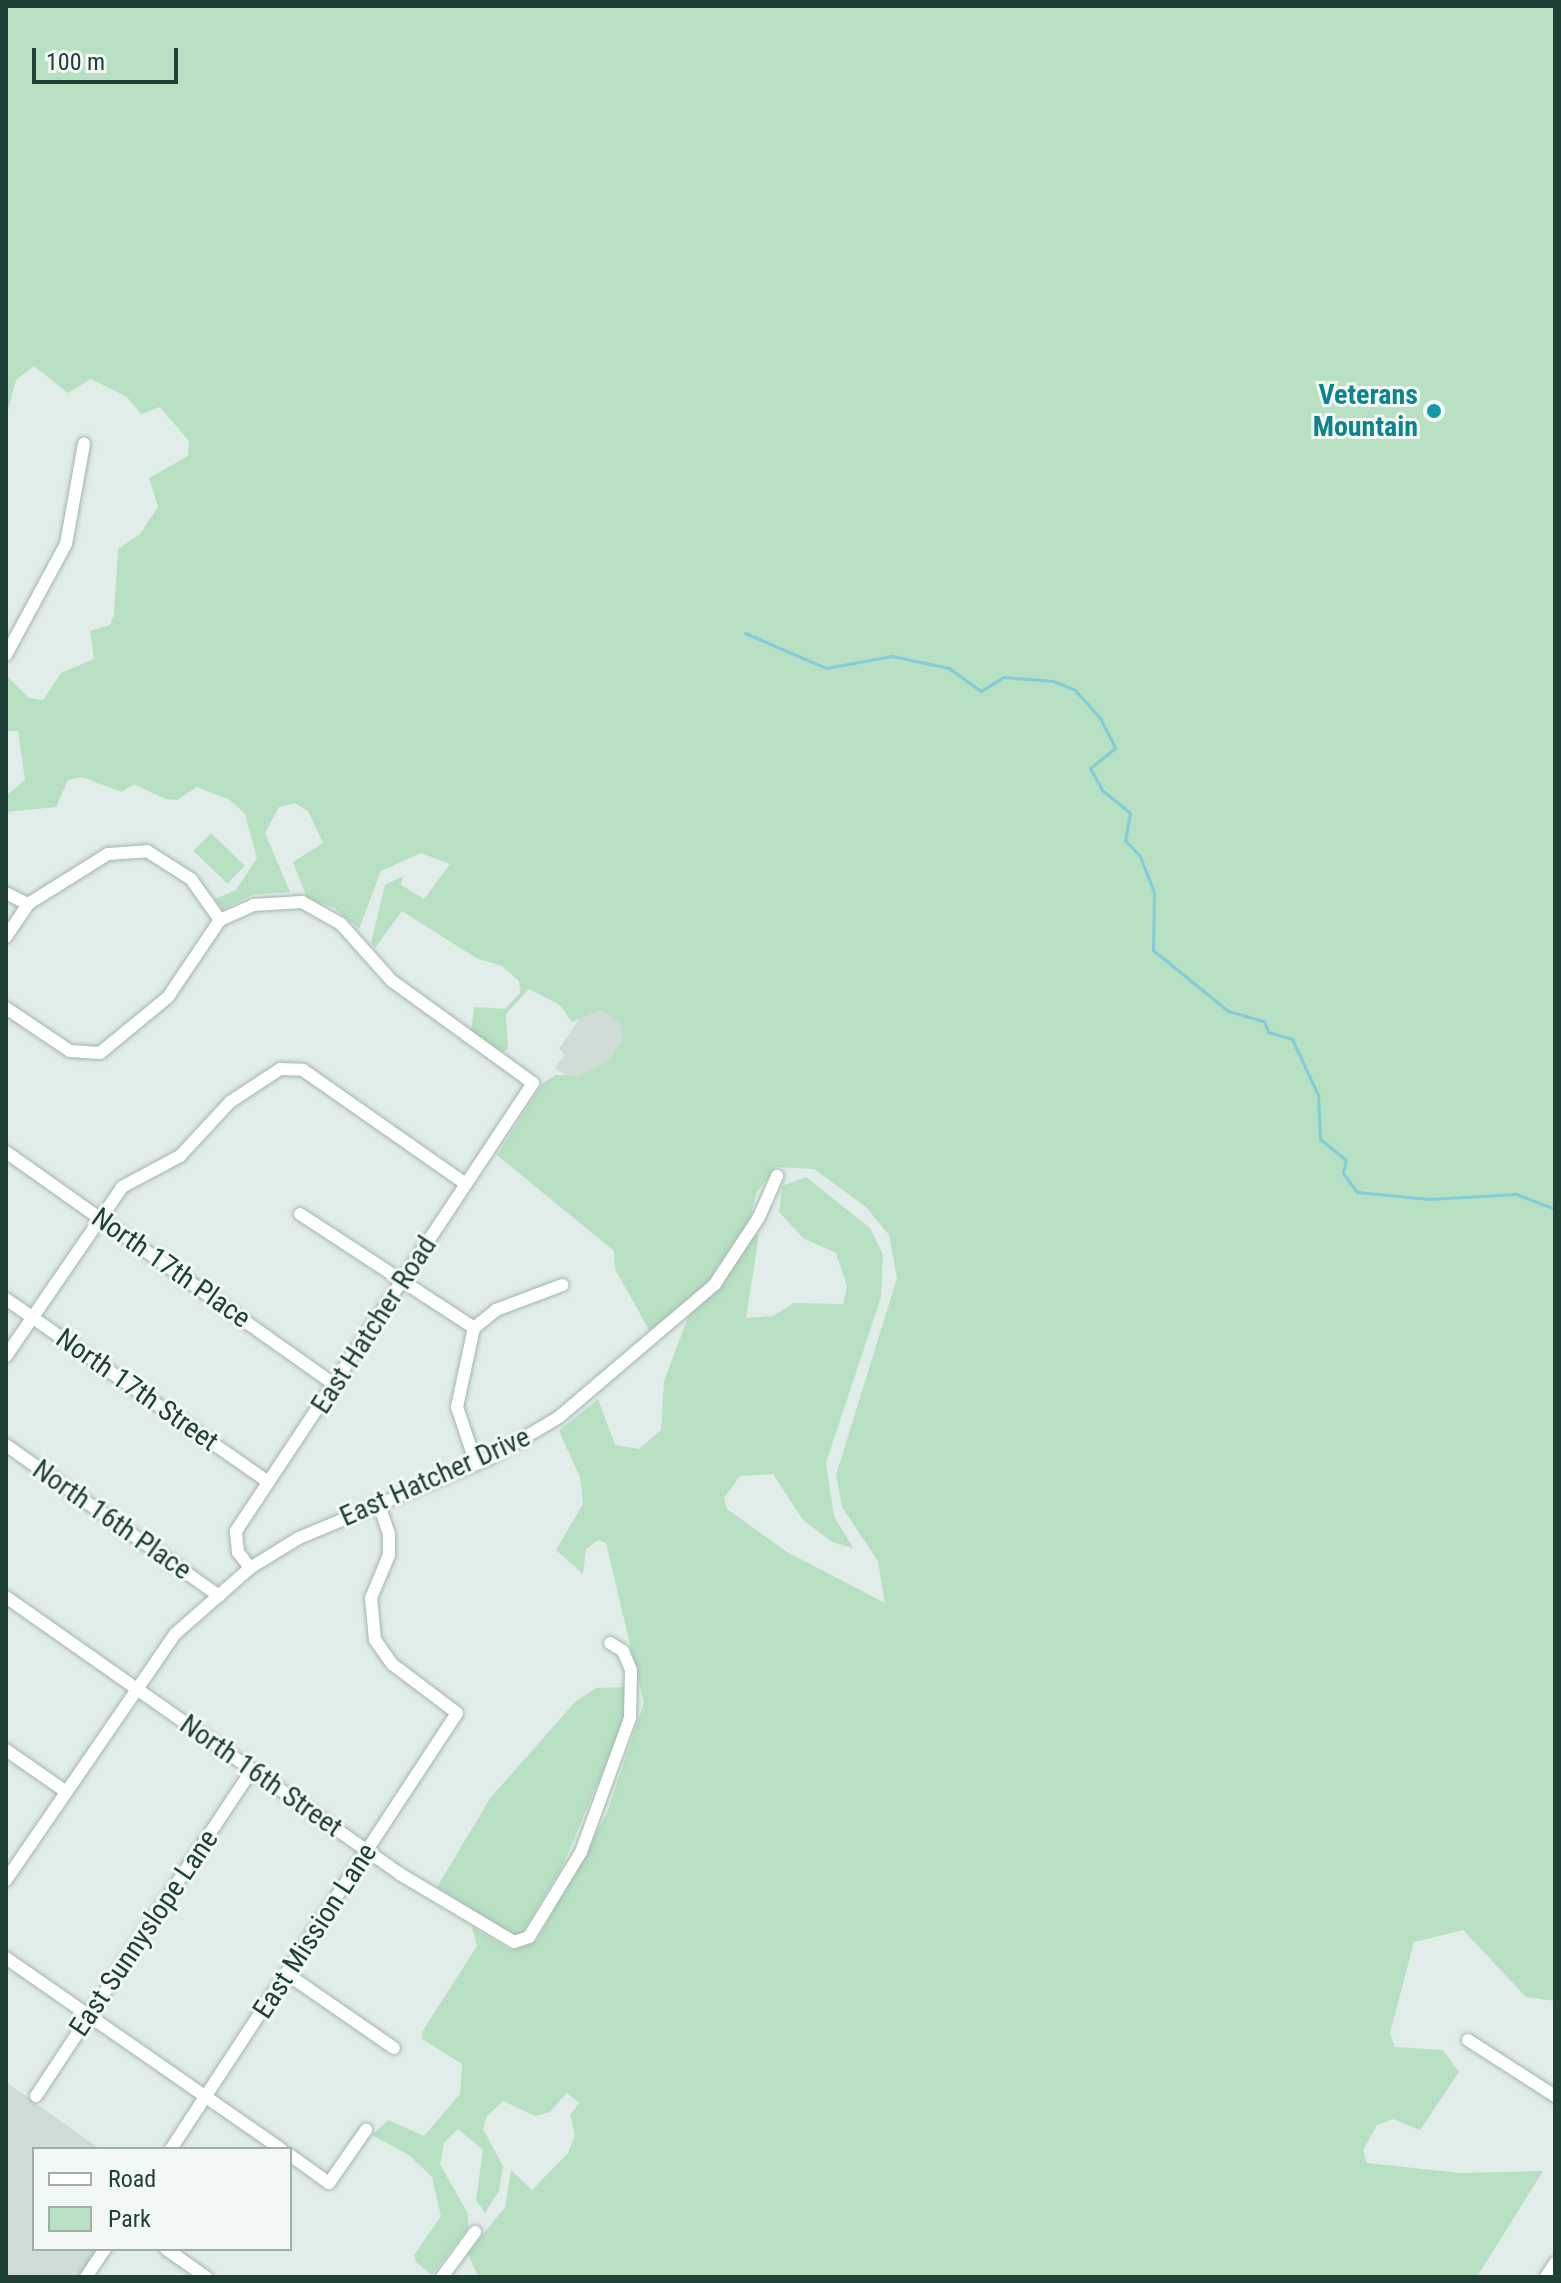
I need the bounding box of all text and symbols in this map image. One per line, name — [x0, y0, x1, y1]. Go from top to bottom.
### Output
scale bar — [36, 32, 182, 82]
text: 100 m — [46, 48, 105, 76]
place label: Veterans Mountain — [1313, 378, 1418, 444]
marker: Veterans Mountain — [1425, 402, 1443, 420]
street label: North 17th Place — [85, 1201, 257, 1335]
street label: East Hatcher Road — [304, 1230, 444, 1420]
street label: North 17th Street — [49, 1322, 225, 1458]
street label: East Hatcher Drive — [335, 1420, 535, 1534]
street label: North 16th Place — [26, 1453, 198, 1587]
street label: North 16th Street — [173, 1708, 349, 1844]
street label: East Sunnyslope Lane — [62, 1823, 226, 2043]
street label: East Mission Lane — [246, 1837, 384, 2025]
legend — [32, 2147, 292, 2251]
text: Road — [108, 2165, 156, 2193]
text: Park — [108, 2205, 151, 2233]

